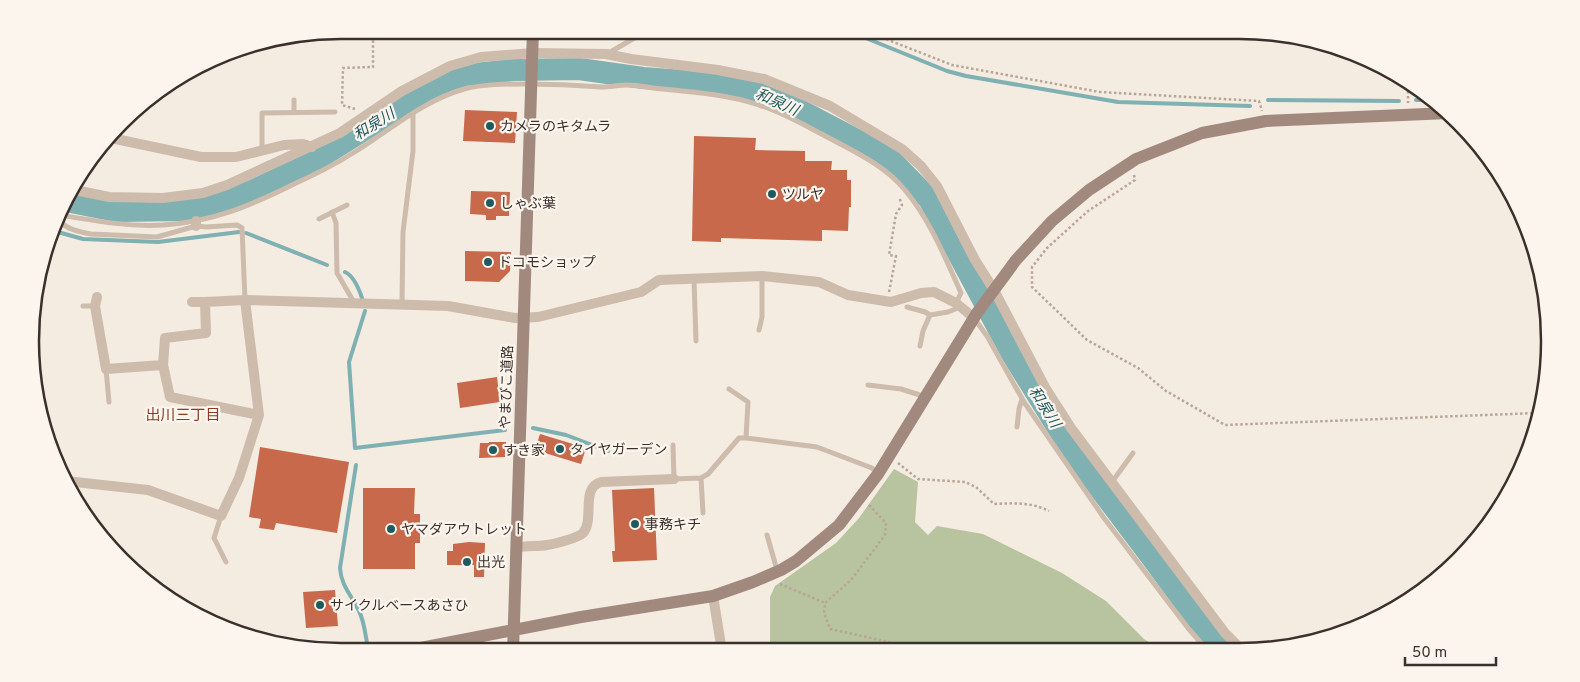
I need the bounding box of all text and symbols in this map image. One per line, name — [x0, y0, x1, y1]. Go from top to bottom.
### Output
water label: 和泉川 — [752, 86, 803, 122]
water label: 和泉川 — [351, 104, 401, 145]
place label: カメラのキタムラ — [500, 119, 611, 136]
marker: カメラのキタムラ — [484, 120, 496, 132]
place label: ツルヤ — [782, 187, 824, 204]
marker: ツルヤ — [766, 188, 778, 200]
place label: しゃぶ葉 — [500, 196, 556, 213]
marker: しゃぶ葉 — [484, 197, 496, 209]
place label: ドコモショップ — [498, 255, 596, 272]
marker: ドコモショップ — [482, 256, 494, 268]
street label: やまびこ道路 — [498, 345, 517, 429]
water label: 和泉川 — [1024, 384, 1065, 434]
district label: 出川三丁目 — [145, 407, 221, 426]
place label: タイヤガーデン — [570, 442, 668, 459]
place label: すき家 — [503, 443, 545, 460]
marker: タイヤガーデン — [554, 443, 566, 455]
marker: すき家 — [487, 444, 499, 456]
place label: 事務キチ — [645, 517, 701, 534]
marker: 事務キチ — [629, 518, 641, 530]
place label: ヤマダアウトレット — [401, 522, 527, 539]
marker: ヤマダアウトレット — [385, 523, 397, 535]
place label: 出光 — [477, 555, 505, 572]
marker: 出光 — [461, 556, 473, 568]
place label: サイクルベースあさひ — [330, 598, 469, 615]
marker: サイクルベースあさひ — [314, 599, 326, 611]
scale bar — [1405, 634, 1496, 666]
text: 50 m — [1412, 644, 1447, 663]

